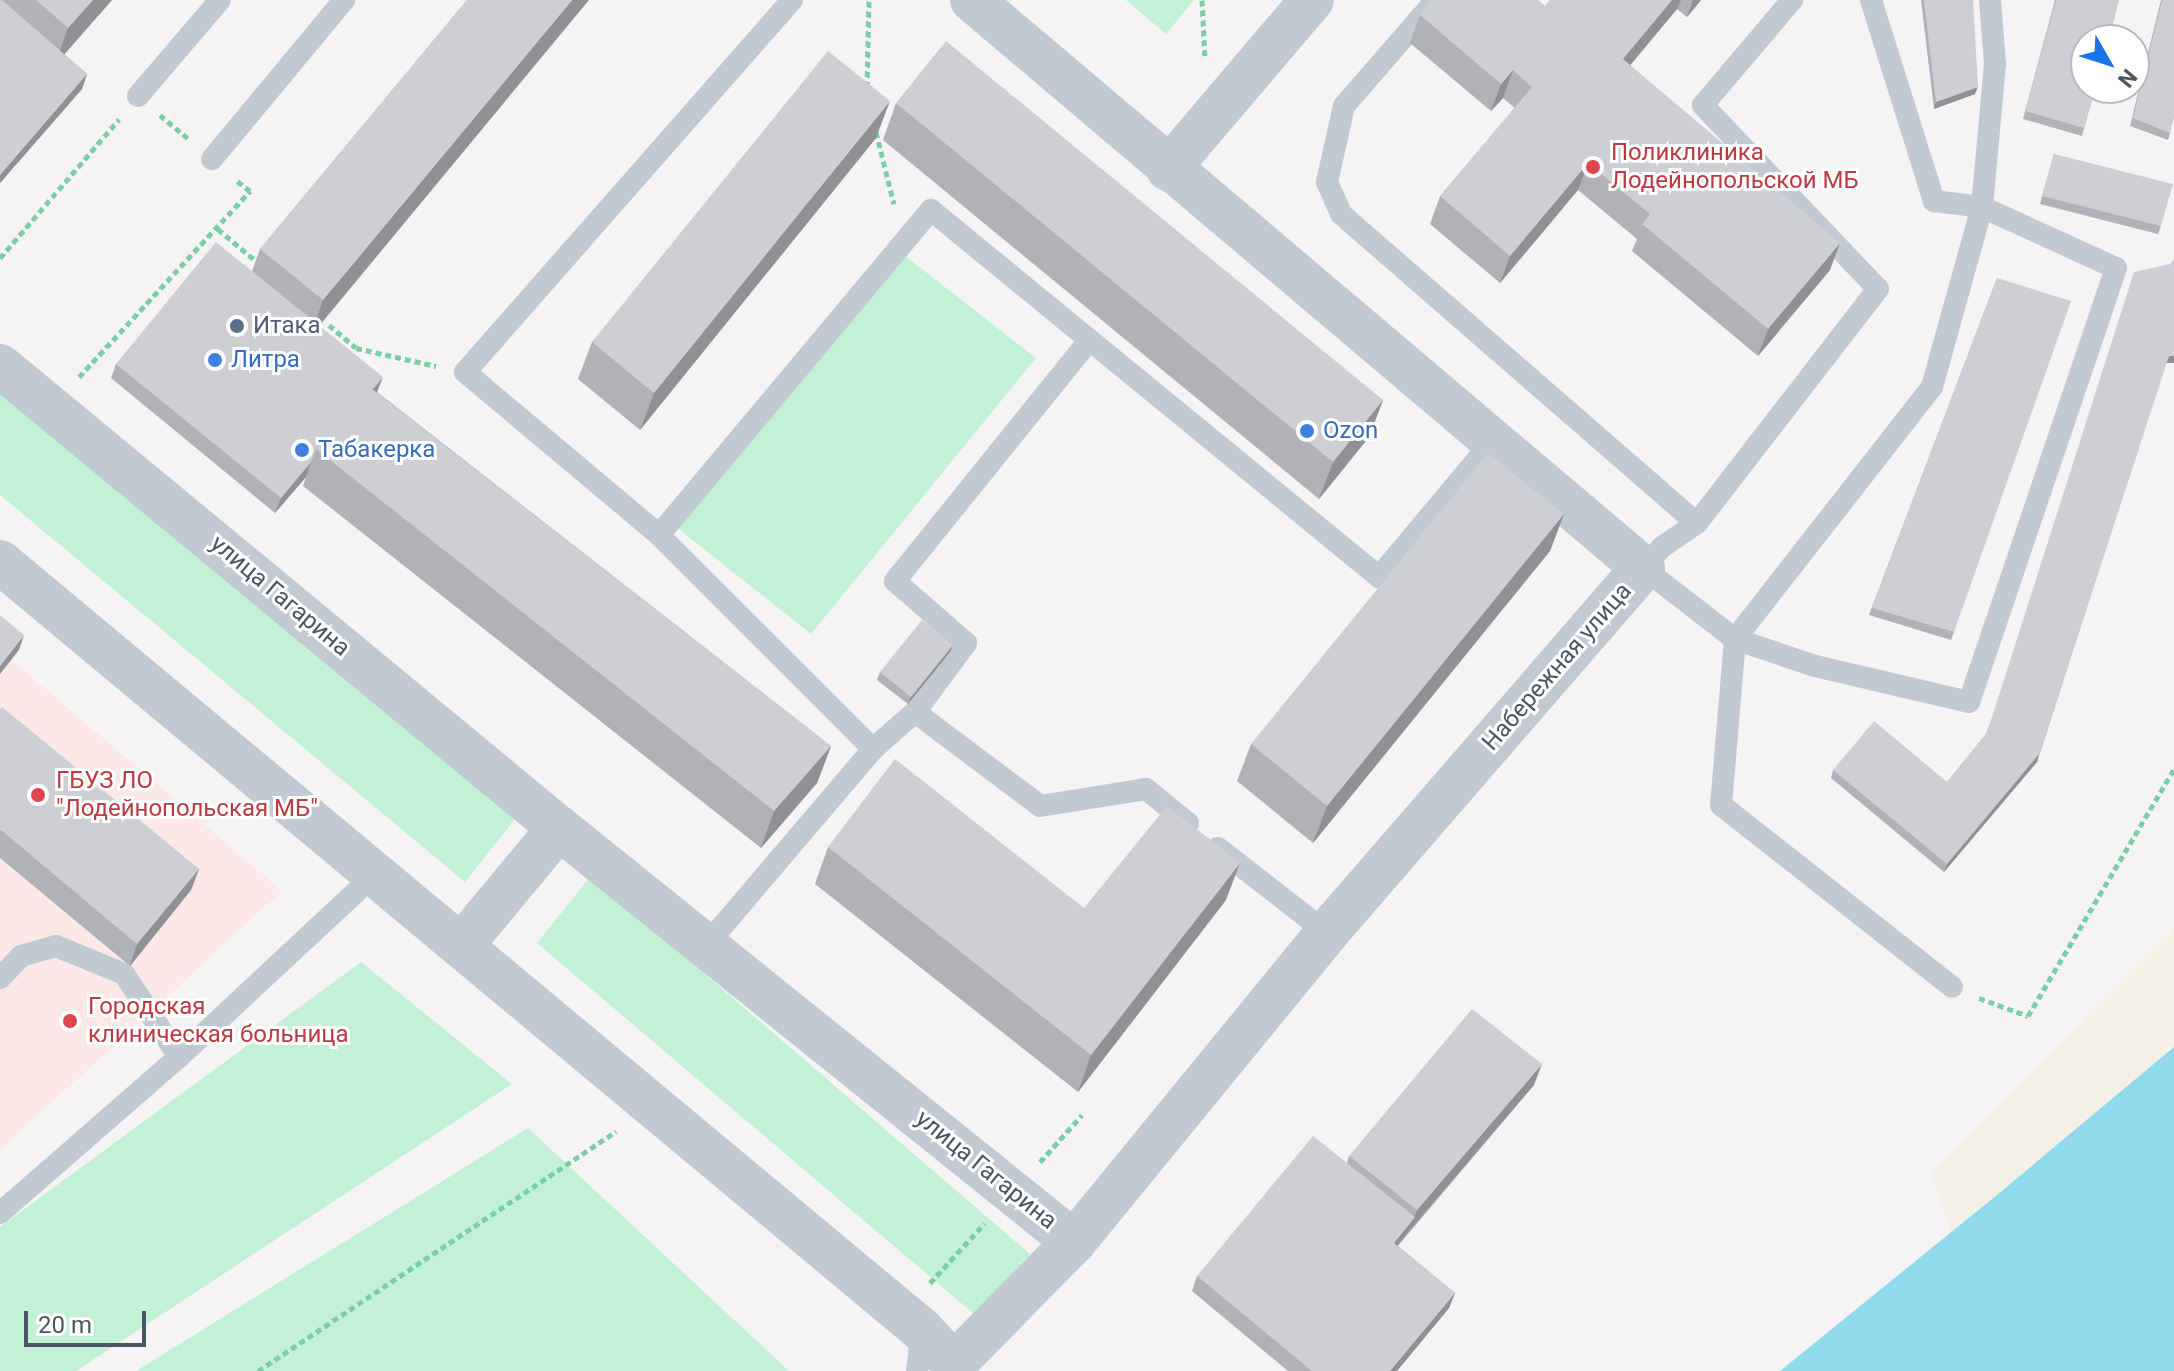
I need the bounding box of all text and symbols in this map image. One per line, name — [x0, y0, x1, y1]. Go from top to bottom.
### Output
north arrow — [2070, 24, 2150, 104]
text: N — [2113, 64, 2142, 92]
place label: Поликлиника Лодейнопольской МБ — [1611, 139, 1859, 195]
marker: Поликлиника Лодейнопольской МБ — [1582, 156, 1604, 178]
place label: Итака — [253, 312, 321, 340]
marker: Итака — [228, 317, 246, 335]
place label: Литра — [231, 346, 300, 374]
marker: Литра — [206, 351, 224, 369]
place label: Ozon — [1323, 417, 1378, 445]
marker: Ozon — [1298, 422, 1316, 440]
place label: Табакерка — [318, 436, 435, 464]
marker: Табакерка — [293, 441, 311, 459]
street label: улица Гагарина — [204, 529, 356, 663]
street label: Набережная улица — [1476, 577, 1638, 757]
place label: ГБУЗ ЛО "Лодейнопольская МБ" — [56, 767, 318, 823]
marker: ГБУЗ ЛО "Лодейнопольская МБ" — [27, 784, 49, 806]
place label: Городская клиническая больница — [88, 993, 349, 1049]
marker: Городская клиническая больница — [59, 1010, 81, 1032]
street label: улица Гагарина — [910, 1104, 1062, 1236]
scale bar — [28, 1295, 150, 1345]
text: 20 m — [38, 1311, 92, 1339]

